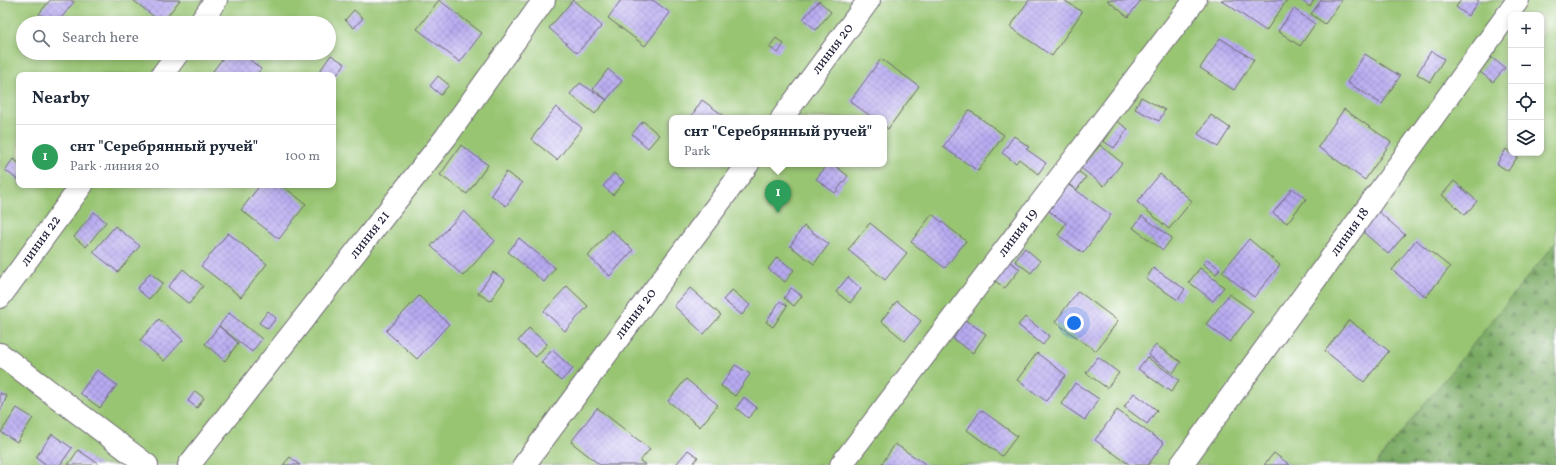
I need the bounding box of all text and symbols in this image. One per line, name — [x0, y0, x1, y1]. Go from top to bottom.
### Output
map controls — [1508, 12, 1544, 156]
button: + — [1508, 12, 1544, 48]
search box — [16, 16, 336, 60]
street label: линия 20 — [808, 20, 858, 78]
icon: search — [30, 27, 52, 49]
text: Search here — [62, 28, 139, 49]
button: − — [1508, 48, 1544, 84]
button: locate — [1508, 84, 1544, 120]
text: Nearby — [32, 87, 90, 110]
popup — [669, 115, 887, 167]
button: layers — [1508, 120, 1544, 156]
text: снт "Серебрянный ручей" — [684, 122, 872, 143]
text: снт "Серебрянный ручей" — [70, 137, 258, 158]
text: Park — [684, 143, 710, 161]
text: 1 — [42, 148, 48, 166]
text: 100 m — [285, 148, 320, 166]
text: Park · линия 20 — [70, 158, 159, 176]
pin: 1 — [765, 180, 791, 213]
street label: линия 18 — [1326, 204, 1374, 260]
street label: линия 19 — [994, 205, 1042, 261]
street label: линия 21 — [345, 207, 395, 263]
street label: линия 22 — [16, 212, 66, 270]
street label: линия 20 — [611, 285, 661, 343]
your location — [1064, 313, 1084, 333]

